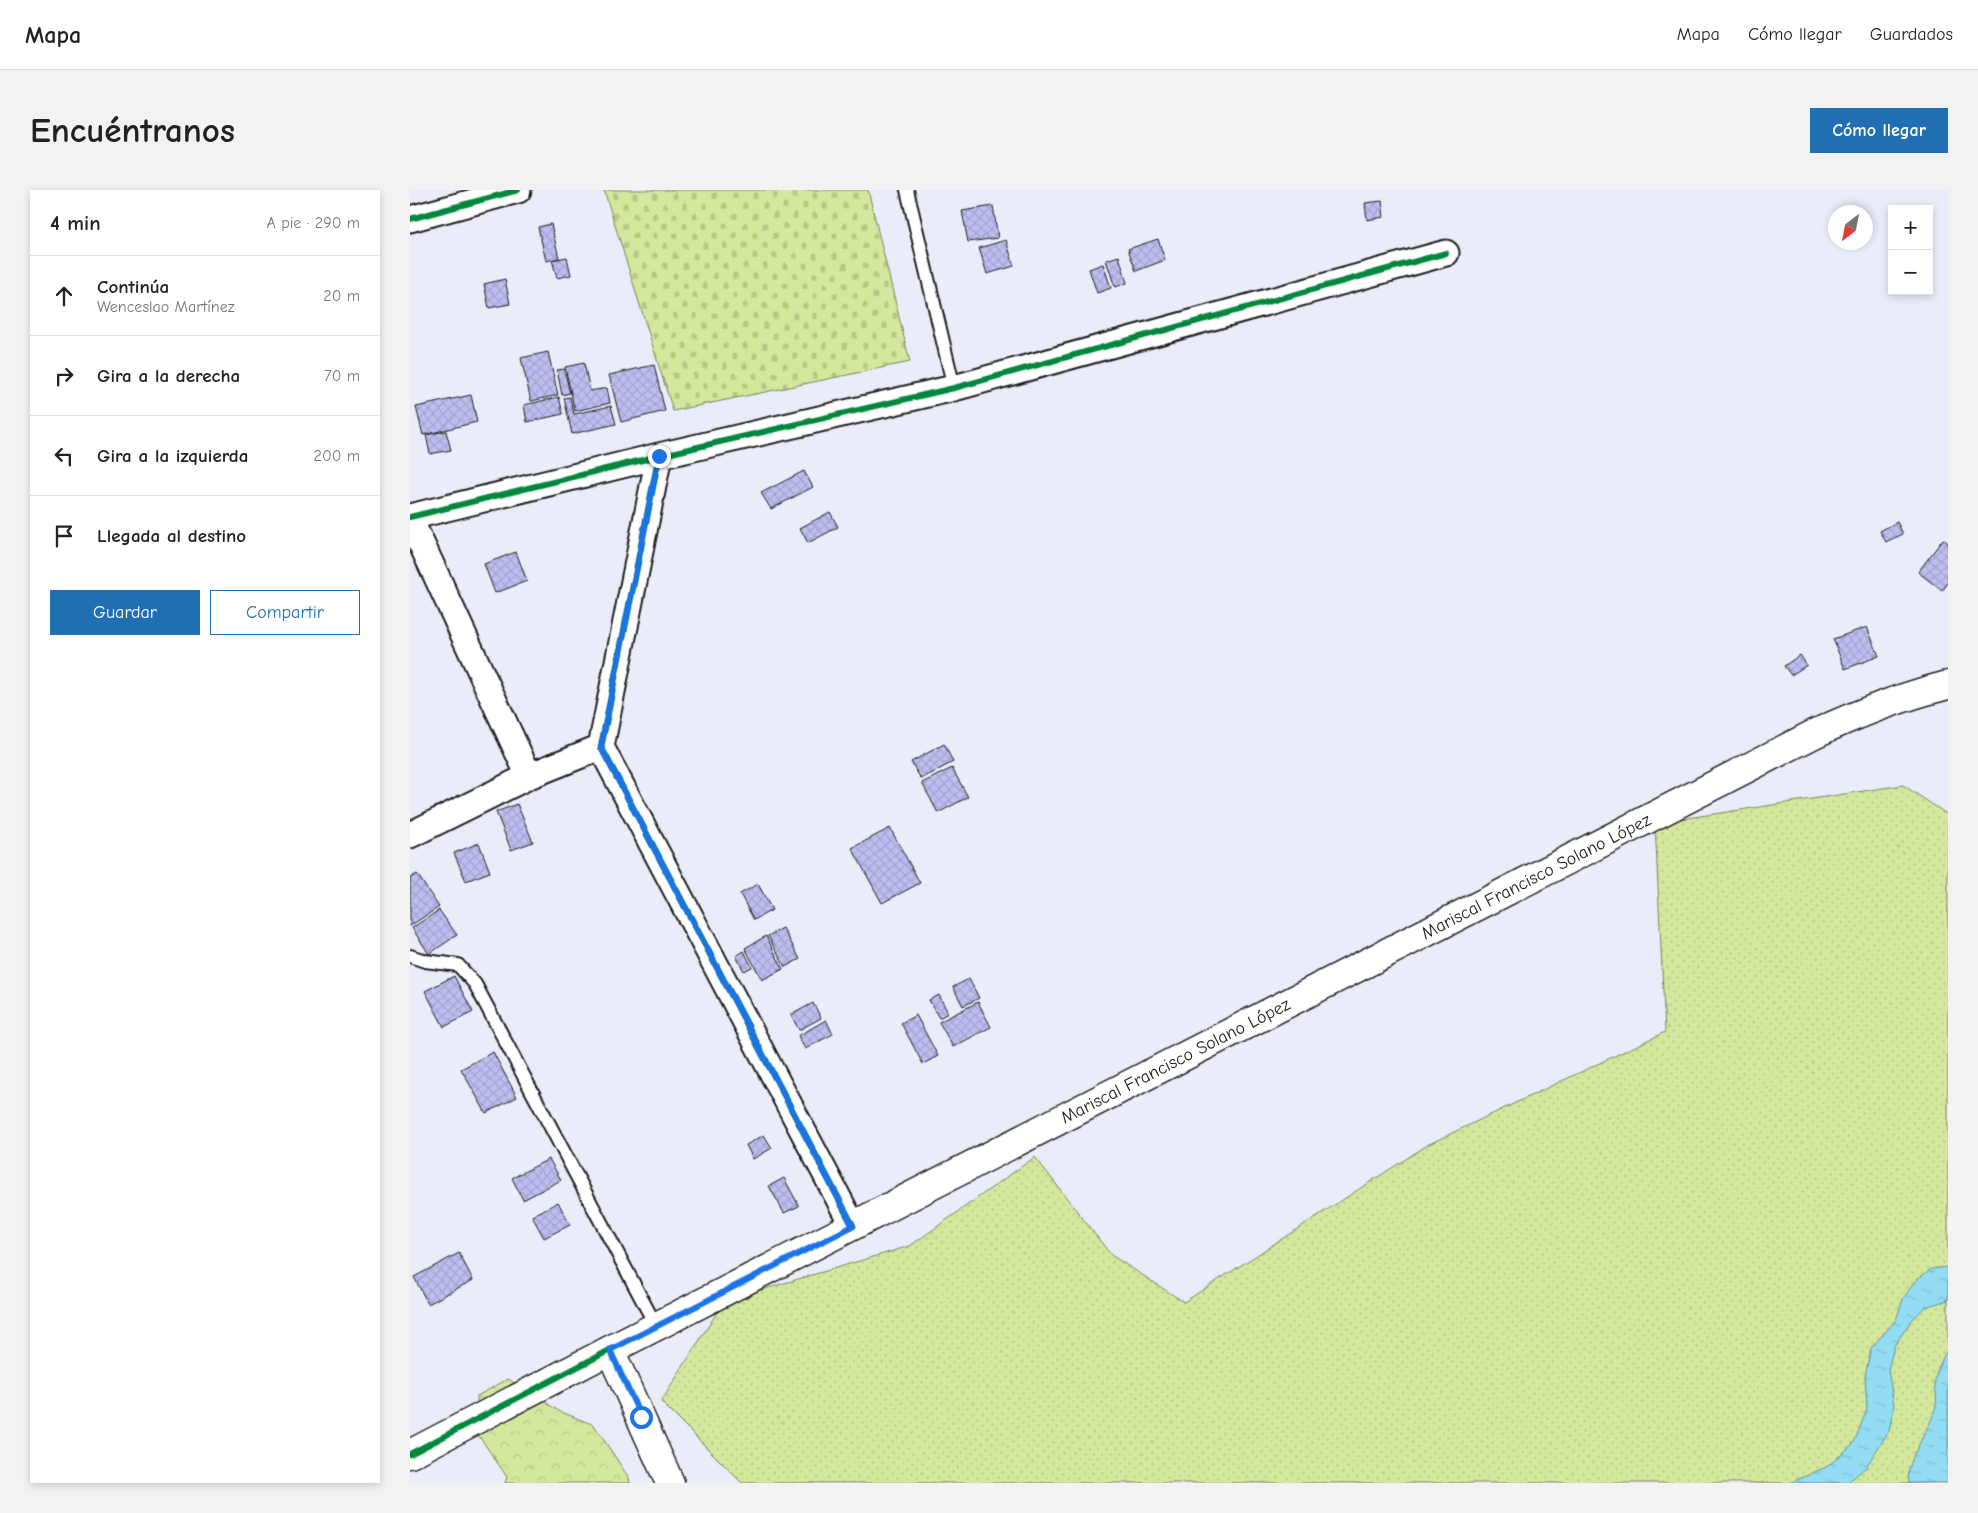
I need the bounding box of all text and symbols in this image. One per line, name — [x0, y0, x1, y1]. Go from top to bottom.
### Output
text: Mapa — [25, 21, 81, 49]
text: Mapa — [1677, 24, 1720, 45]
text: Cómo llegar — [1748, 24, 1842, 45]
text: Guardados — [1870, 24, 1953, 45]
button: Cómo llegar — [1810, 108, 1948, 153]
text: Encuéntranos — [30, 110, 235, 151]
north arrow — [1828, 205, 1873, 250]
map controls — [1888, 205, 1933, 295]
button: + — [1888, 205, 1933, 250]
text: 4 min — [50, 211, 101, 235]
text: A pie · 290 m — [267, 214, 360, 232]
button: − — [1888, 250, 1933, 295]
text: Continúa — [97, 276, 169, 298]
icon: ahead — [50, 282, 78, 310]
text: 20 m — [323, 287, 360, 305]
text: Wenceslao Martínez — [97, 298, 235, 316]
icon: right — [50, 362, 78, 390]
text: Gira a la derecha — [97, 365, 240, 387]
text: 70 m — [324, 367, 360, 385]
icon: left — [50, 442, 78, 470]
text: Gira a la izquierda — [97, 445, 248, 467]
route end — [648, 445, 671, 468]
text: 200 m — [314, 447, 360, 465]
icon: arrive — [50, 522, 78, 550]
text: Llegada al destino — [97, 525, 246, 547]
button: Guardar — [50, 590, 200, 635]
button: Compartir — [210, 590, 360, 635]
street label: Mariscal Francisco Solano López — [1418, 809, 1654, 944]
street label: Mariscal Francisco Solano López — [1057, 993, 1294, 1128]
route start — [630, 1406, 653, 1429]

